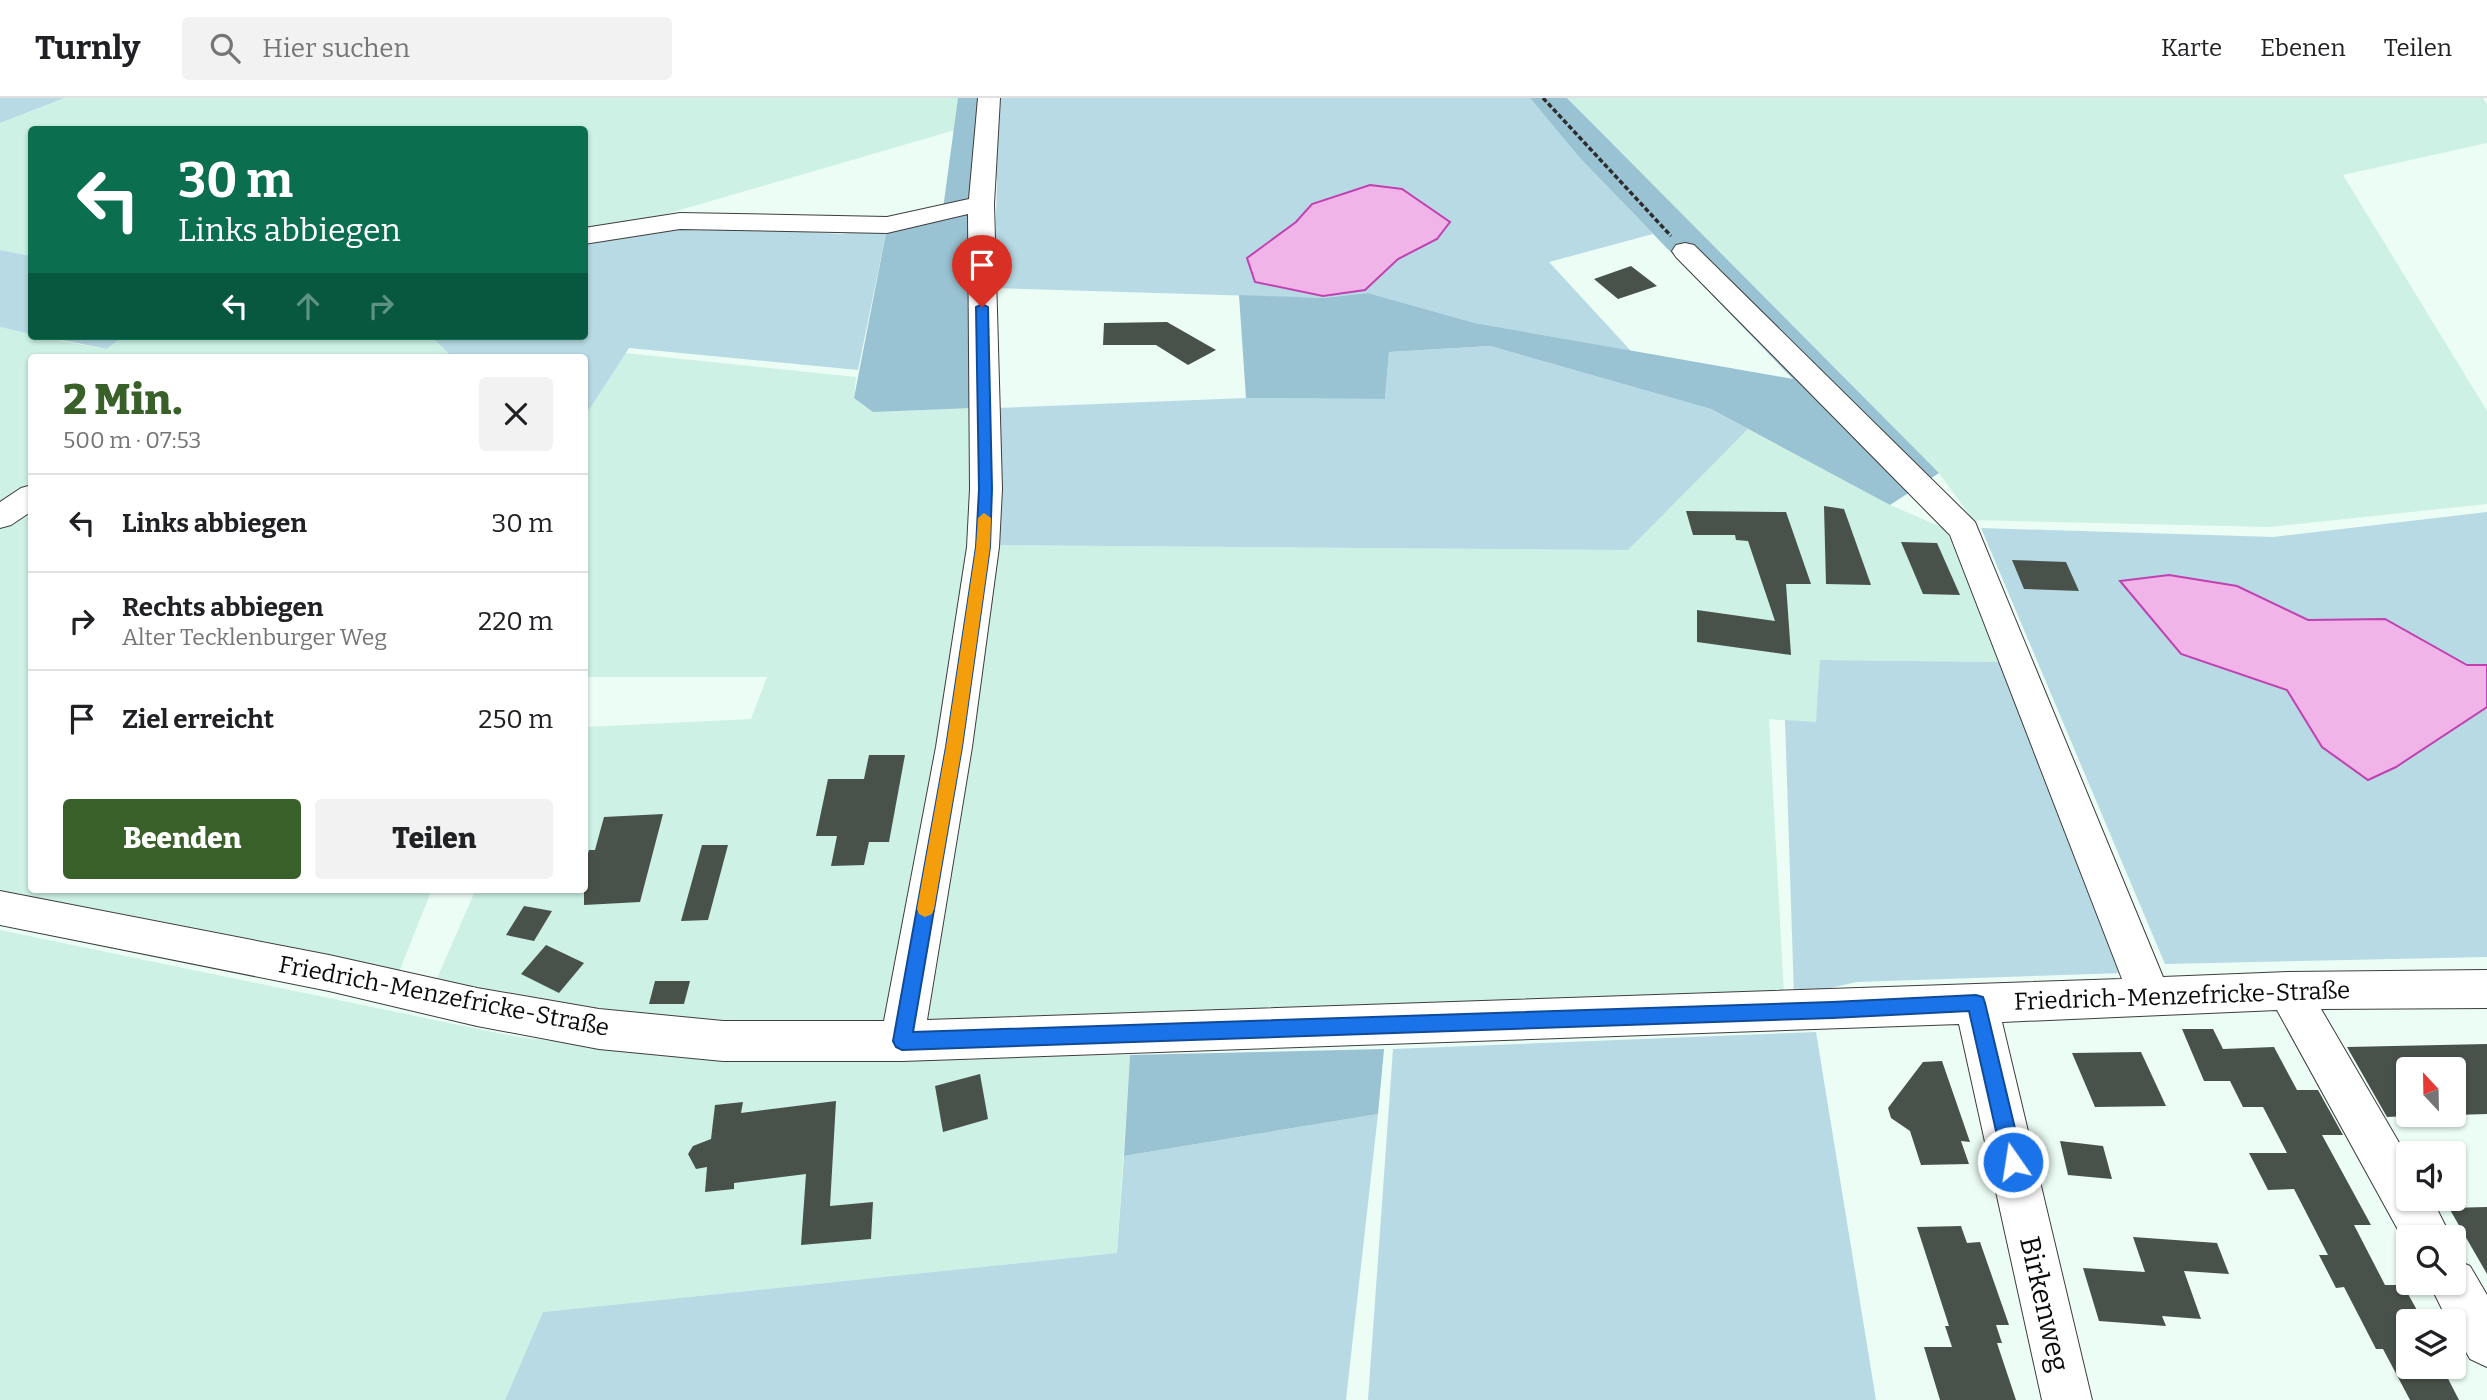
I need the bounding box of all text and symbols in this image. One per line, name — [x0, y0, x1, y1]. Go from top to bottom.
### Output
search box — [182, 17, 672, 80]
text: Turnly — [35, 28, 140, 68]
icon: search — [206, 29, 244, 67]
text: Hier suchen — [262, 33, 410, 64]
text: Karte — [2161, 34, 2222, 62]
text: Ebenen — [2260, 34, 2346, 62]
text: Teilen — [2384, 34, 2452, 62]
text: 30 m — [178, 151, 293, 210]
icon: left — [63, 154, 154, 245]
text: Links abbiegen — [178, 211, 401, 249]
pin — [952, 235, 1012, 307]
icon: arrive — [963, 246, 1001, 284]
icon: left — [216, 287, 254, 325]
icon: ahead — [289, 287, 327, 325]
icon: right — [362, 287, 400, 325]
text: 2 Min. — [63, 375, 182, 425]
button: close — [479, 377, 553, 451]
text: 500 m · 07:53 — [63, 426, 201, 454]
icon: left — [63, 504, 101, 542]
text: Links abbiegen — [122, 508, 307, 539]
text: 30 m — [492, 508, 553, 539]
text: Rechts abbiegen — [122, 592, 324, 623]
icon: right — [63, 602, 101, 640]
text: 220 m — [478, 606, 553, 637]
text: Alter Tecklenburger Weg — [122, 623, 387, 651]
icon: arrive — [63, 700, 101, 738]
text: Ziel erreicht — [122, 704, 274, 735]
text: 250 m — [478, 704, 553, 735]
button: Beenden — [63, 799, 301, 879]
button: Teilen — [315, 799, 553, 879]
street label: Friedrich-Menzefricke-Straße — [276, 950, 612, 1042]
street label: Friedrich-Menzefricke-Straße — [2013, 976, 2351, 1016]
north arrow — [2396, 1057, 2466, 1127]
map controls — [2396, 1057, 2466, 1379]
position arrow — [1976, 1125, 2050, 1199]
button: sound — [2396, 1141, 2466, 1211]
button: search — [2396, 1225, 2466, 1295]
street label: Birkenweg — [2013, 1233, 2076, 1375]
button: layers — [2396, 1309, 2466, 1379]

